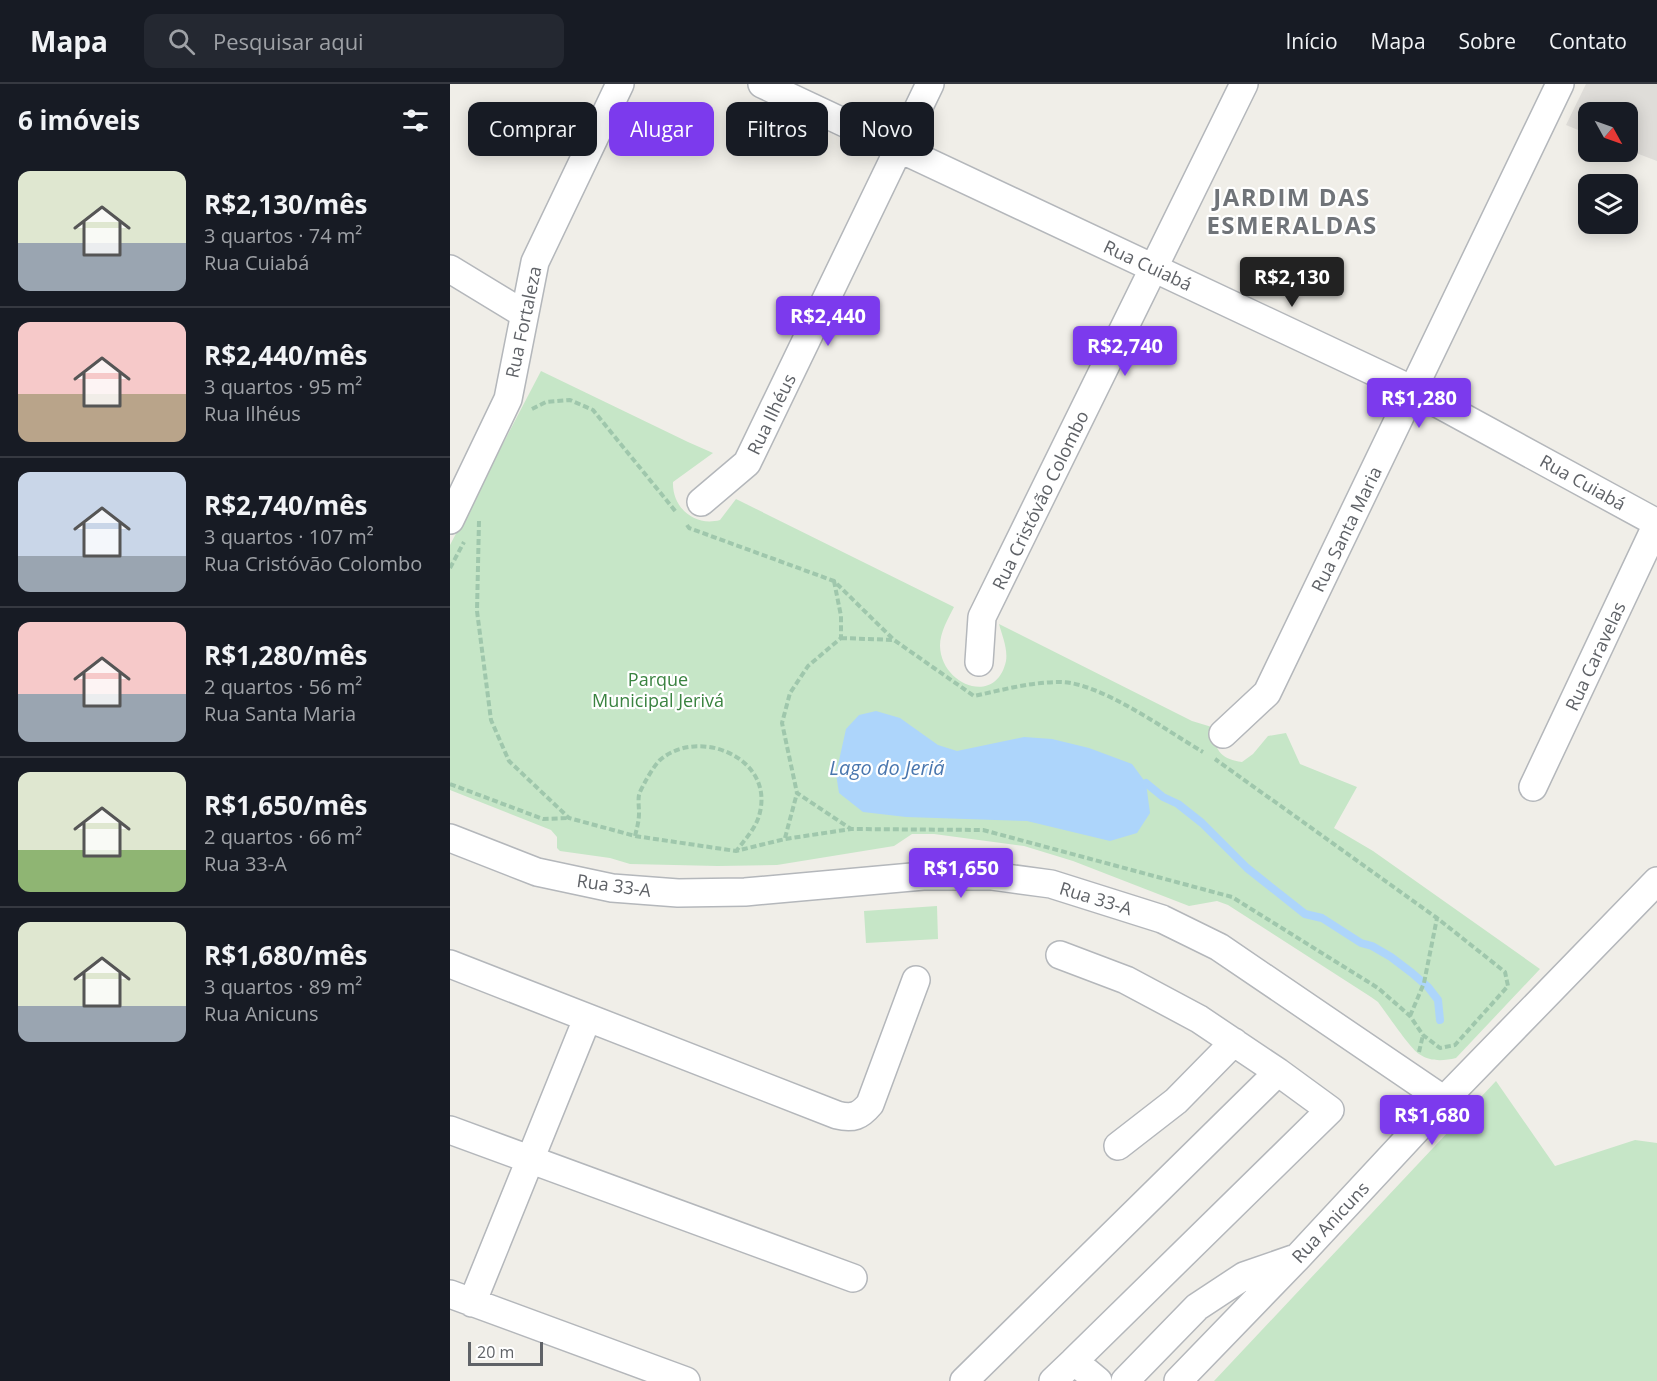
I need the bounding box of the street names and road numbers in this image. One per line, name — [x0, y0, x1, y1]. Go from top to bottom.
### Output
street label: Rua Cuiabá — [1100, 234, 1196, 296]
street label: Rua Fortaleza — [499, 264, 547, 380]
street label: Rua Ilhéus — [741, 370, 801, 458]
street label: Rua Cristóvão Colombo — [986, 406, 1094, 594]
street label: Rua Cuiabá — [1536, 449, 1630, 515]
street label: Rua Santa Maria — [1305, 462, 1387, 596]
street label: Rua Caravelas — [1559, 598, 1631, 714]
street label: Rua 33-A — [575, 868, 653, 902]
street label: Rua 33-A — [1057, 876, 1136, 921]
street label: Rua Anicuns — [1286, 1176, 1374, 1268]

